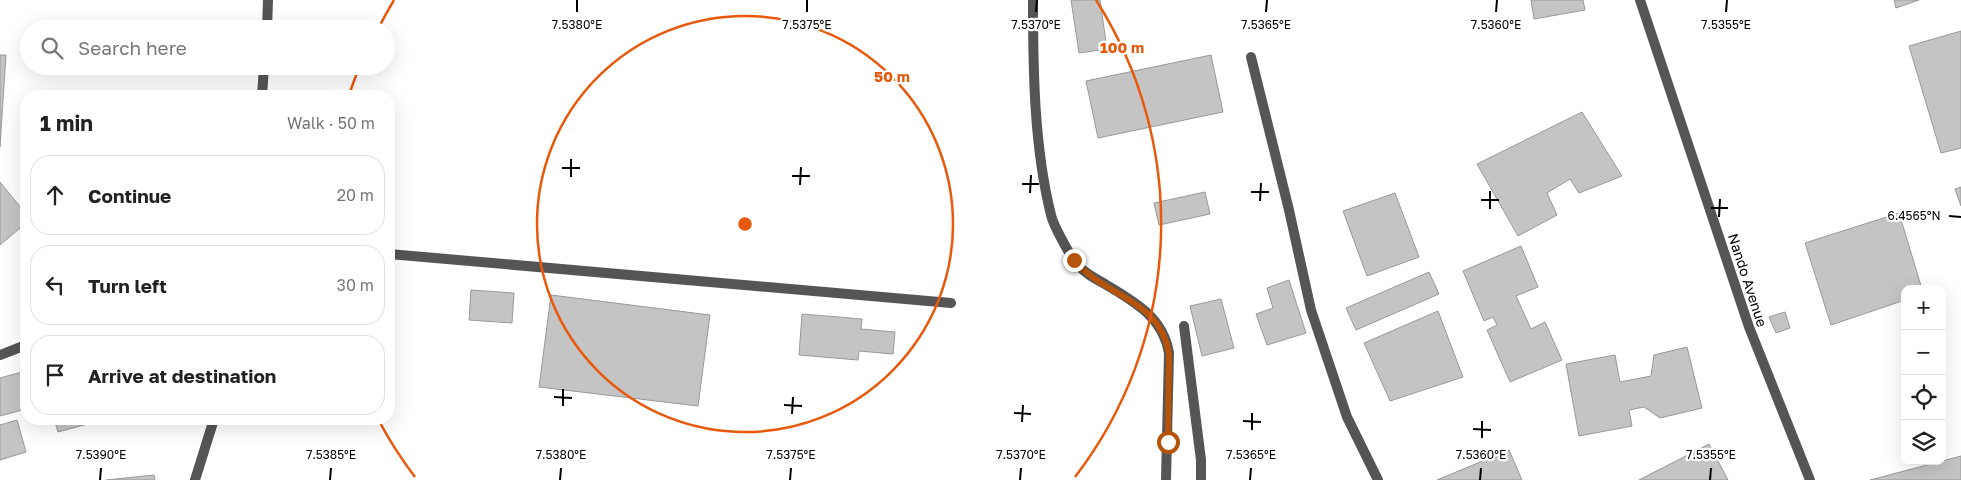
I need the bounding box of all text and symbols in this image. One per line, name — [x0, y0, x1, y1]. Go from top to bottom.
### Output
text: 7.5380°E — [552, 17, 602, 32]
text: 7.5375°E — [782, 17, 832, 32]
text: 7.5370°E — [1011, 17, 1061, 32]
text: 7.5365°E — [1241, 17, 1291, 32]
text: 7.5360°E — [1471, 17, 1521, 32]
text: 7.5355°E — [1701, 17, 1751, 32]
search box — [20, 20, 395, 75]
icon: search — [38, 34, 66, 62]
text: Search here — [78, 36, 187, 59]
text: 100 m — [1100, 38, 1144, 56]
text: 50 m — [874, 67, 910, 85]
text: 1 min — [40, 110, 93, 136]
text: Walk · 50 m — [287, 113, 375, 133]
icon: ahead — [41, 181, 69, 209]
text: Continue — [88, 184, 171, 207]
text: 20 m — [337, 185, 374, 205]
text: 6.4565°N — [1887, 208, 1941, 223]
centre of rings — [736, 215, 754, 233]
street label: Nando Avenue — [1725, 231, 1771, 329]
route end — [1063, 249, 1086, 272]
icon: left — [41, 271, 69, 299]
text: Turn left — [88, 274, 167, 297]
text: 30 m — [337, 275, 374, 295]
map controls — [1901, 285, 1946, 465]
button: + — [1901, 285, 1946, 330]
button: − — [1901, 330, 1946, 375]
icon: arrive — [41, 361, 69, 389]
text: Arrive at destination — [88, 364, 276, 387]
button: locate — [1901, 375, 1946, 420]
button: layers — [1901, 420, 1946, 465]
route start — [1157, 431, 1180, 454]
text: 7.5390°E — [76, 447, 126, 462]
text: 7.5385°E — [306, 447, 356, 462]
text: 7.5380°E — [536, 447, 586, 462]
text: 7.5375°E — [766, 447, 816, 462]
text: 7.5370°E — [996, 447, 1046, 462]
text: 7.5365°E — [1226, 447, 1276, 462]
text: 7.5360°E — [1456, 447, 1506, 462]
text: 7.5355°E — [1686, 447, 1736, 462]

